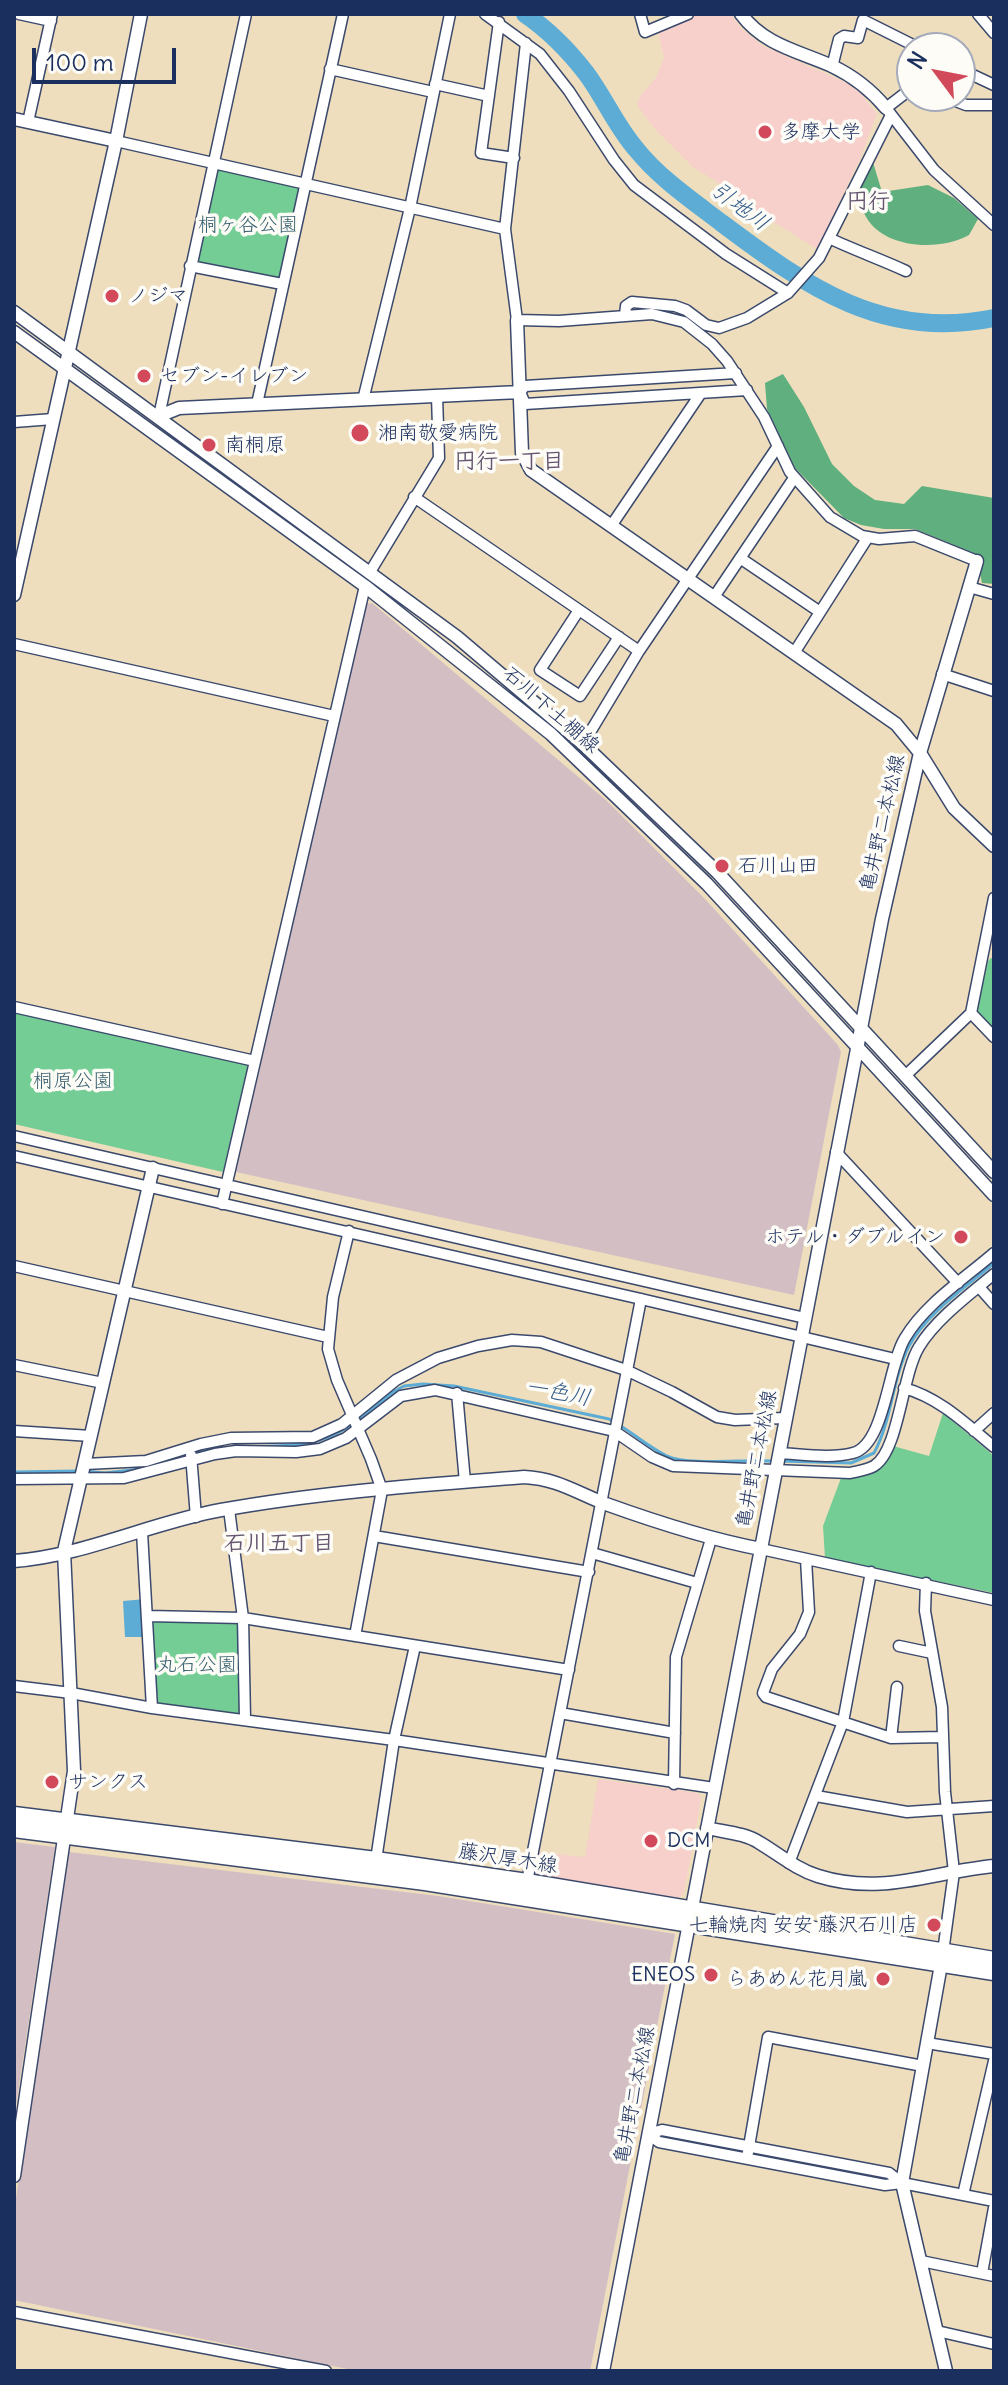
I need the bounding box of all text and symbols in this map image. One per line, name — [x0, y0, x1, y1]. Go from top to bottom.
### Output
scale bar — [36, 32, 180, 82]
north arrow — [896, 32, 976, 112]
text: N — [901, 46, 933, 74]
text: 100 m — [46, 47, 114, 77]
place label: 多摩大学 — [781, 120, 861, 144]
marker: 多摩大学 — [756, 123, 774, 141]
water label: 引地川 — [706, 177, 774, 237]
district label: 円行 — [846, 189, 890, 215]
park label: 桐ヶ谷公園 — [198, 213, 298, 237]
place label: ノジマ — [128, 284, 188, 308]
marker: ノジマ — [103, 287, 121, 305]
place label: セブン-イレブン — [160, 364, 309, 388]
marker: セブン-イレブン — [135, 367, 153, 385]
place label: 湘南敬愛病院 — [378, 421, 498, 445]
marker: 湘南敬愛病院 — [349, 422, 371, 444]
place label: 南桐原 — [225, 433, 285, 457]
marker: 南桐原 — [200, 436, 218, 454]
district label: 円行一丁目 — [454, 449, 564, 475]
street label: 石川下土棚線 — [498, 662, 604, 758]
street label: 亀井野二本松線 — [856, 752, 910, 894]
place label: 石川山田 — [738, 854, 818, 878]
marker: 石川山田 — [713, 857, 731, 875]
park label: 桐原公園 — [33, 1069, 113, 1093]
place label: ホテル・ダブルイン — [765, 1225, 945, 1249]
marker: ホテル・ダブルイン — [952, 1228, 970, 1246]
water label: 一色川 — [523, 1374, 593, 1412]
street label: 亀井野二本松線 — [732, 1388, 782, 1530]
district label: 石川五丁目 — [224, 1531, 334, 1557]
park label: 丸石公園 — [157, 1653, 237, 1677]
place label: サンクス — [68, 1770, 148, 1794]
marker: サンクス — [43, 1773, 61, 1791]
place label: DCM — [667, 1829, 711, 1853]
marker: DCM — [642, 1832, 660, 1850]
street label: 藤沢厚木線 — [457, 1839, 559, 1879]
place label: 七輪焼肉 安安 藤沢石川店 — [688, 1913, 918, 1937]
marker: 七輪焼肉 安安 藤沢石川店 — [925, 1916, 943, 1934]
place label: ENEOS — [631, 1963, 695, 1987]
marker: ENEOS — [702, 1966, 720, 1984]
place label: らあめん花月嵐 — [727, 1967, 867, 1991]
marker: らあめん花月嵐 — [874, 1970, 892, 1988]
street label: 亀井野二本松線 — [610, 2024, 660, 2166]

